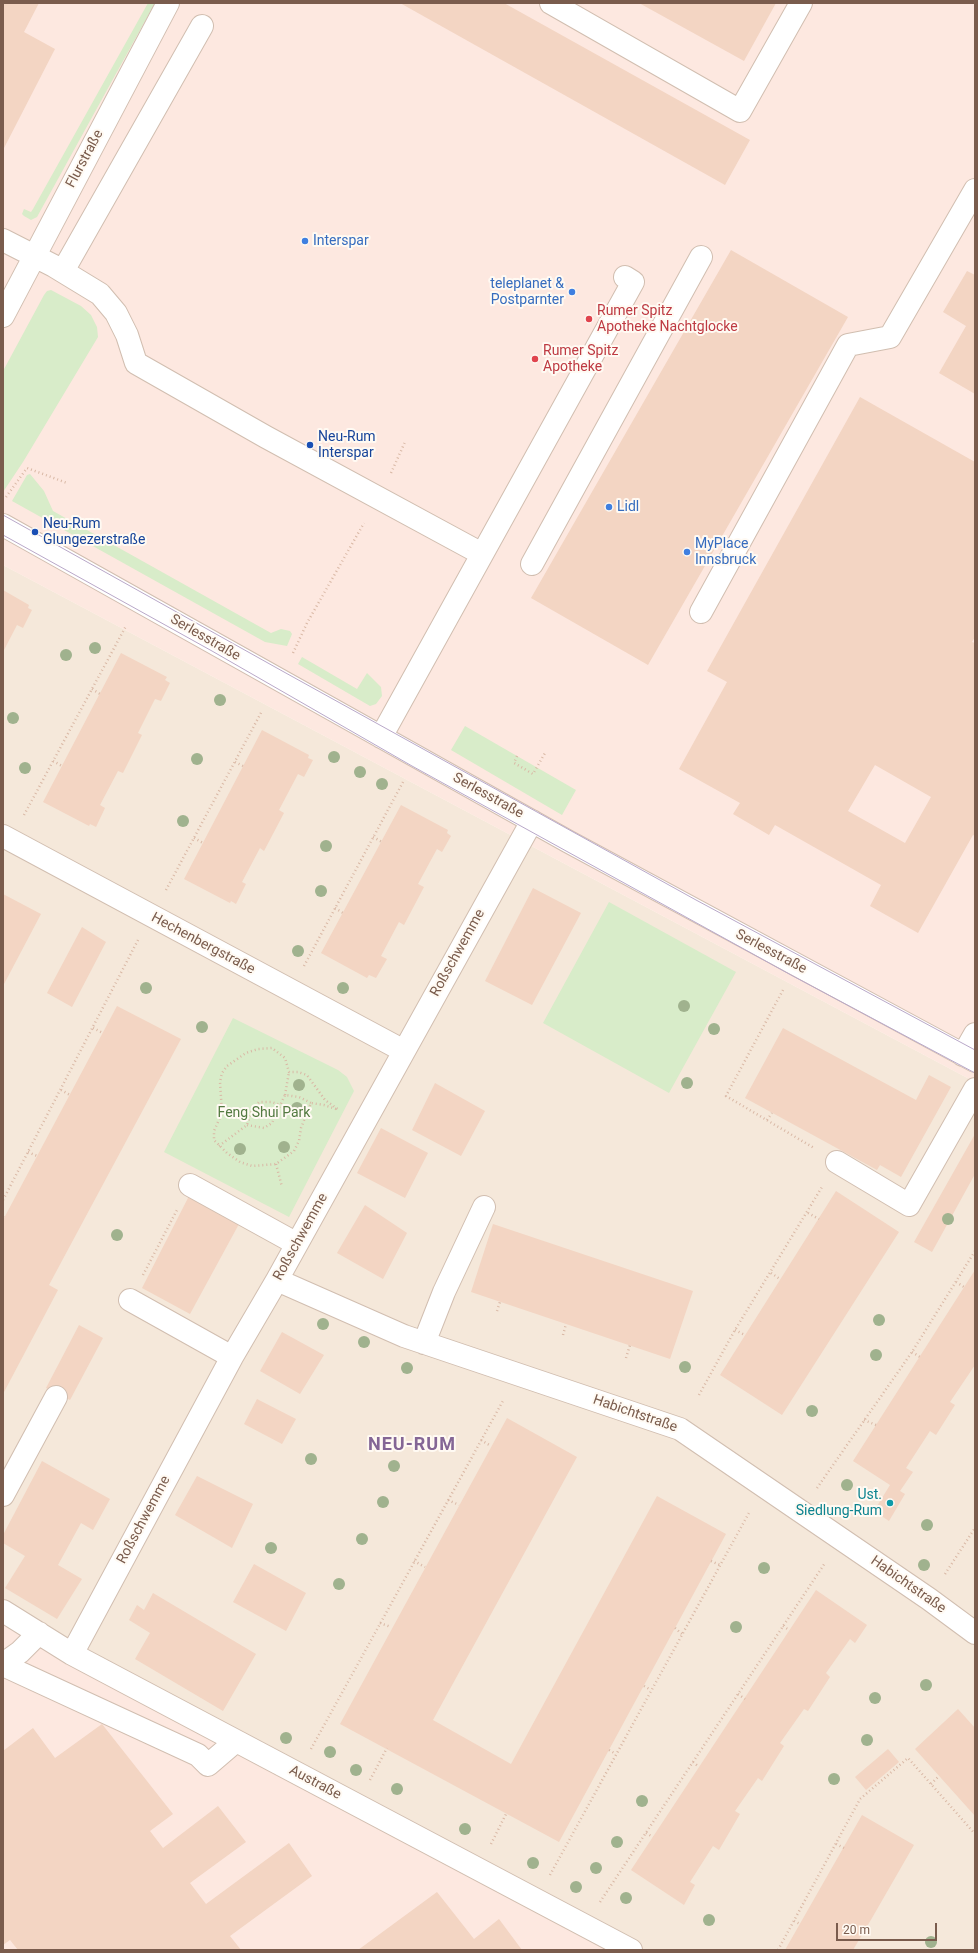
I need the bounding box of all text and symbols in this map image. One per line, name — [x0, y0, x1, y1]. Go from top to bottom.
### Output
street label: Flurstraße — [63, 127, 107, 191]
place label: Interspar — [313, 233, 369, 249]
marker: Interspar — [300, 236, 310, 246]
place label: teleplanet & Postparnter — [490, 276, 564, 308]
marker: teleplanet & Postparnter — [567, 287, 577, 297]
place label: Rumer Spitz Apotheke Nachtglocke — [597, 303, 738, 336]
marker: Rumer Spitz Apotheke Nachtglocke — [584, 314, 594, 324]
place label: Rumer Spitz Apotheke — [543, 343, 618, 376]
marker: Rumer Spitz Apotheke — [530, 354, 540, 364]
place label: Neu-Rum Interspar — [318, 429, 376, 462]
marker: Neu-Rum Interspar — [305, 440, 315, 450]
place label: Lidl — [617, 499, 639, 515]
marker: Lidl — [604, 502, 614, 512]
place label: Neu-Rum Glungezerstraße — [43, 516, 145, 548]
marker: Neu-Rum Glungezerstraße — [30, 527, 40, 537]
place label: MyPlace Innsbruck — [695, 536, 756, 568]
marker: MyPlace Innsbruck — [682, 547, 692, 557]
street label: Serlesstraße — [167, 611, 243, 665]
street label: Serlesstraße — [450, 770, 526, 822]
street label: Roßschwemme — [427, 906, 489, 1000]
street label: Hechenbergstraße — [148, 910, 258, 978]
street label: Serlesstraße — [733, 926, 809, 978]
park label: Feng Shui Park — [218, 1105, 310, 1121]
street label: Roßschwemme — [270, 1190, 332, 1284]
street label: Habichtstraße — [591, 1392, 679, 1436]
district label: NEU-RUM — [368, 1434, 456, 1456]
street label: Roßschwemme — [114, 1473, 174, 1567]
place label: Ust. Siedlung-Rum — [796, 1487, 882, 1520]
marker: Ust. Siedlung-Rum — [885, 1498, 895, 1508]
street label: Habichtstraße — [867, 1553, 949, 1617]
street label: Austraße — [286, 1762, 344, 1804]
scale bar — [838, 1915, 939, 1941]
text: 20 m — [843, 1923, 870, 1937]

